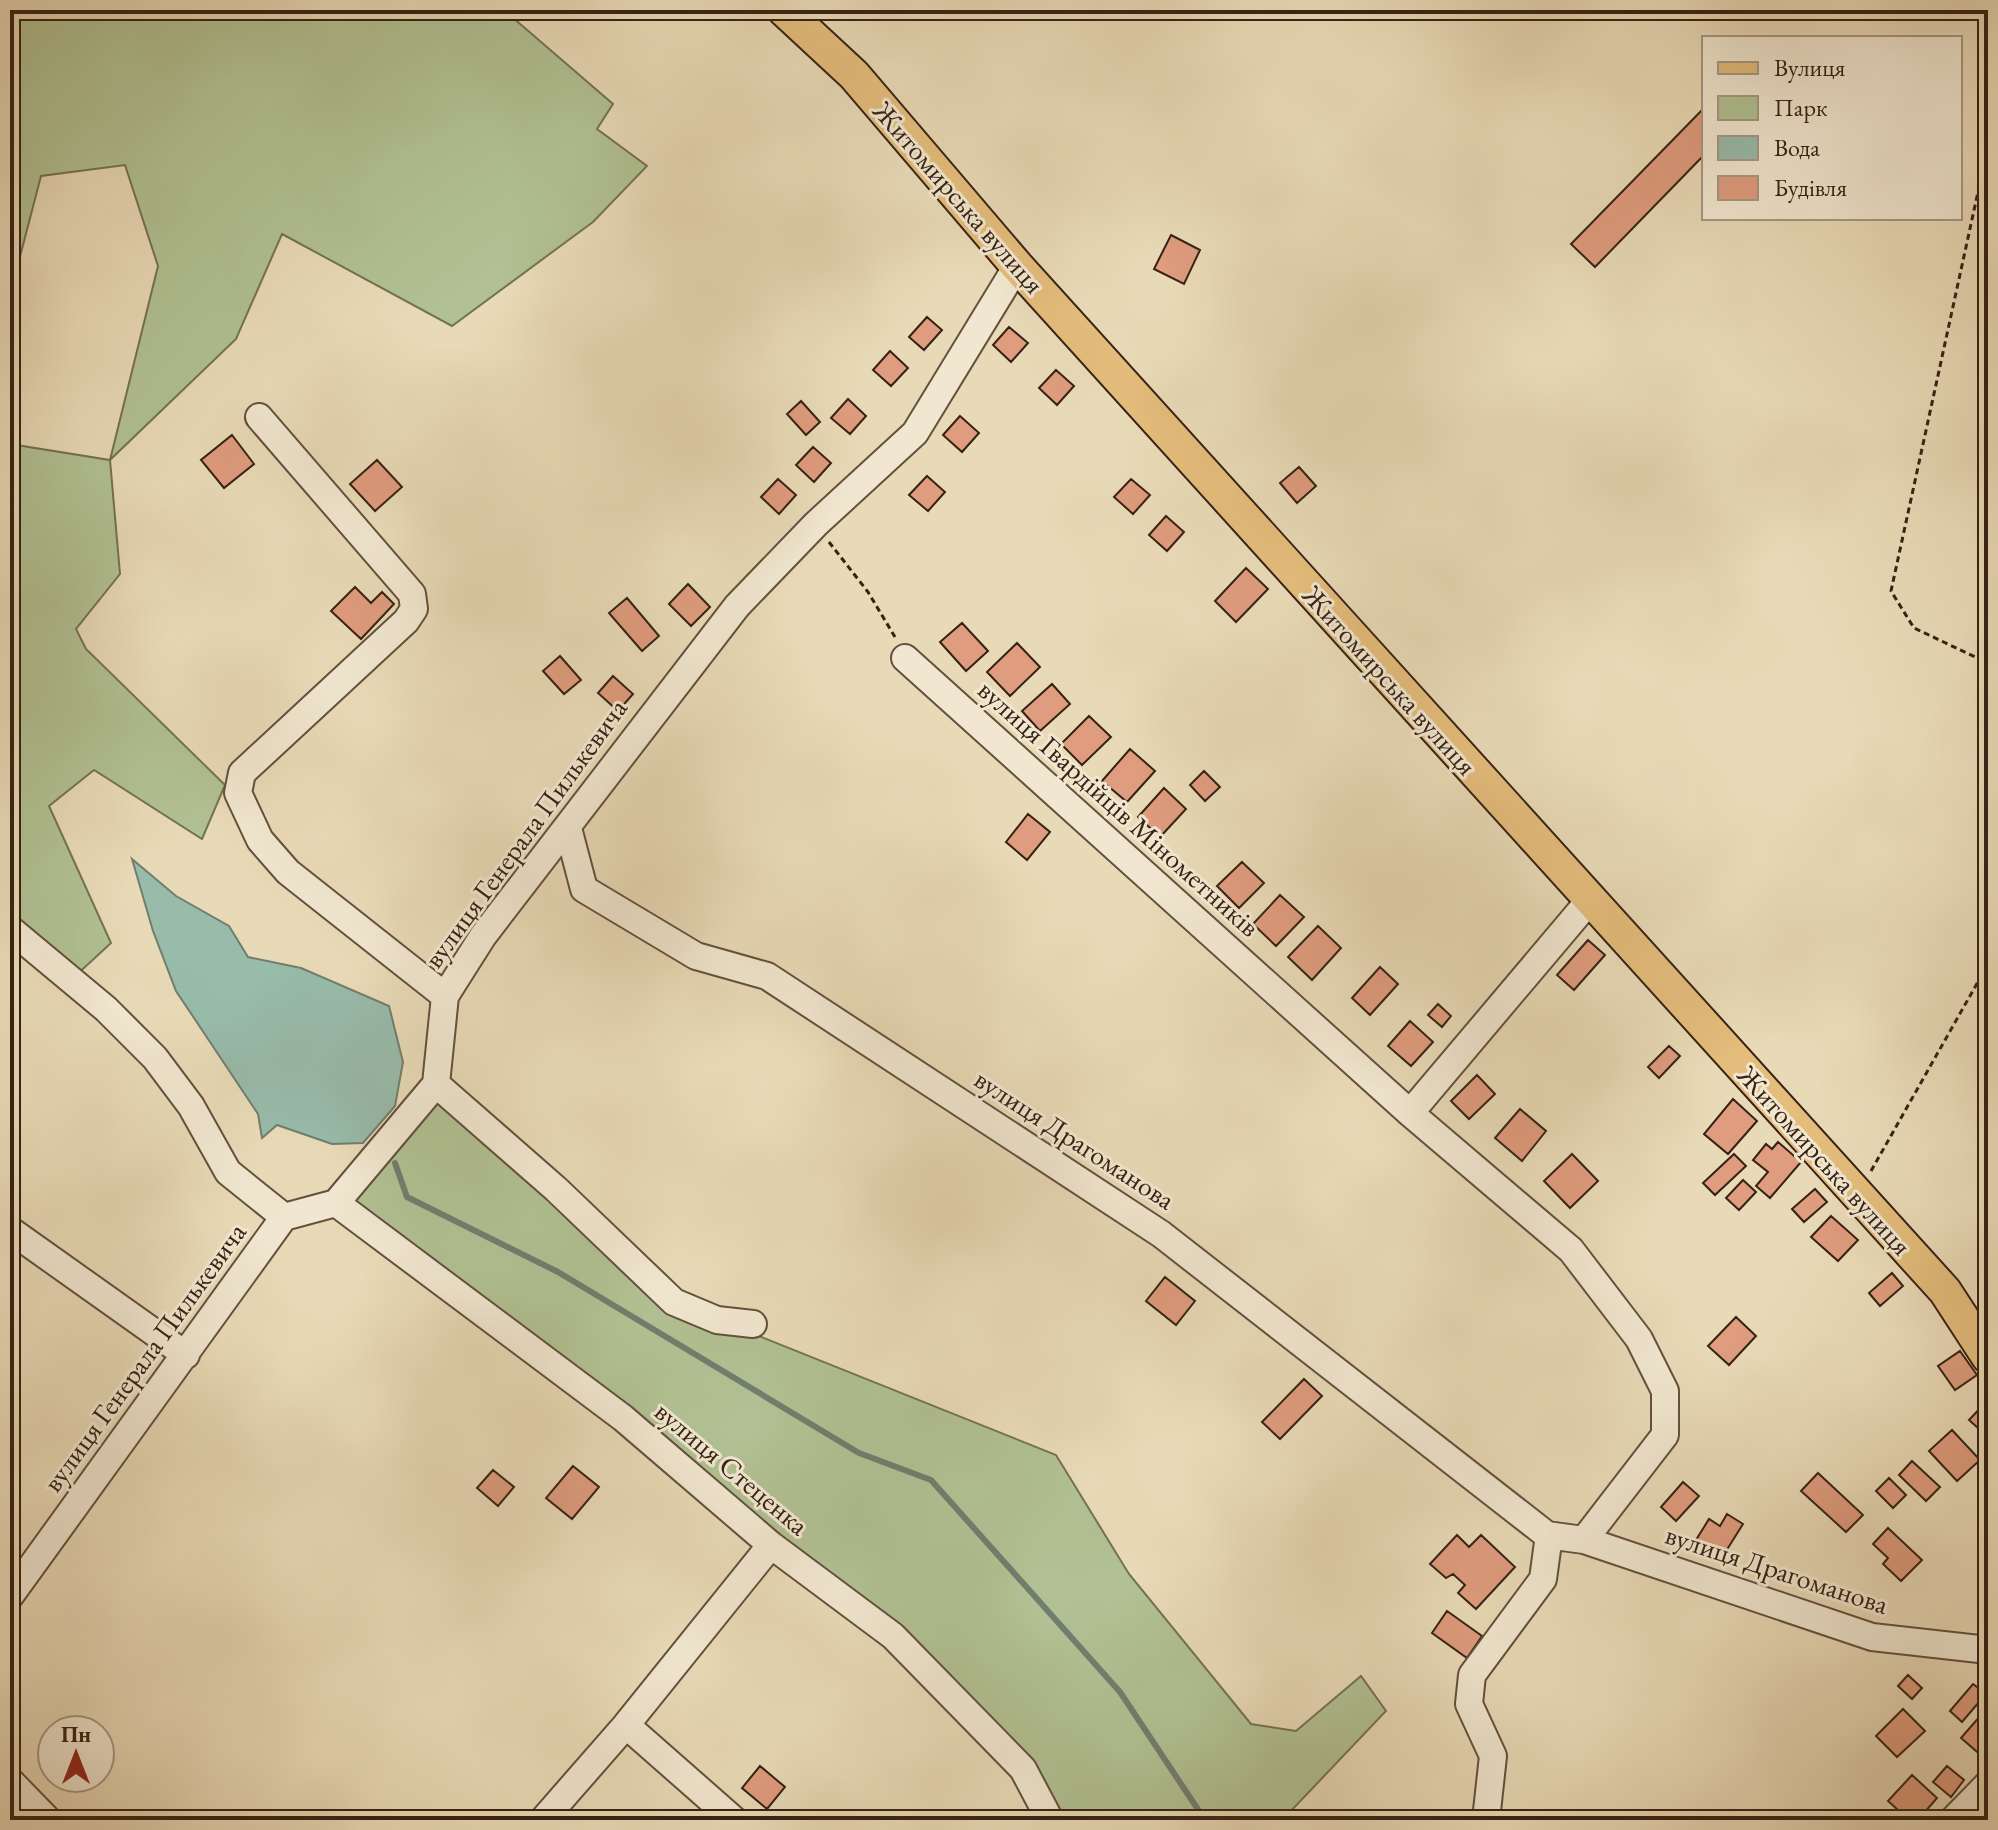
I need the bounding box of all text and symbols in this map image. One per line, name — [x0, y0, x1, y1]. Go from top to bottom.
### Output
legend — [1702, 36, 1962, 220]
text: Вулиця — [1774, 52, 1846, 83]
street label: Житомирська вулиця — [865, 92, 1053, 301]
text: Парк — [1774, 92, 1828, 123]
text: Вода — [1774, 132, 1820, 163]
text: Будівля — [1774, 172, 1847, 203]
street label: Житомирська вулиця — [1294, 577, 1485, 783]
street label: вулиця Гвардійців Мінометників — [971, 672, 1268, 944]
street label: вулиця Генерала Пилькевича — [415, 691, 635, 975]
street label: Житомирська вулиця — [1729, 1057, 1920, 1263]
street label: вулиця Драгоманова — [968, 1061, 1183, 1218]
street label: вулиця Генерала Пилькевича — [34, 1215, 254, 1499]
street label: вулиця Стеценка — [648, 1393, 817, 1543]
street label: вулиця Драгоманова — [1661, 1516, 1894, 1622]
north arrow — [36, 1714, 116, 1794]
text: Пн — [61, 1720, 91, 1749]

